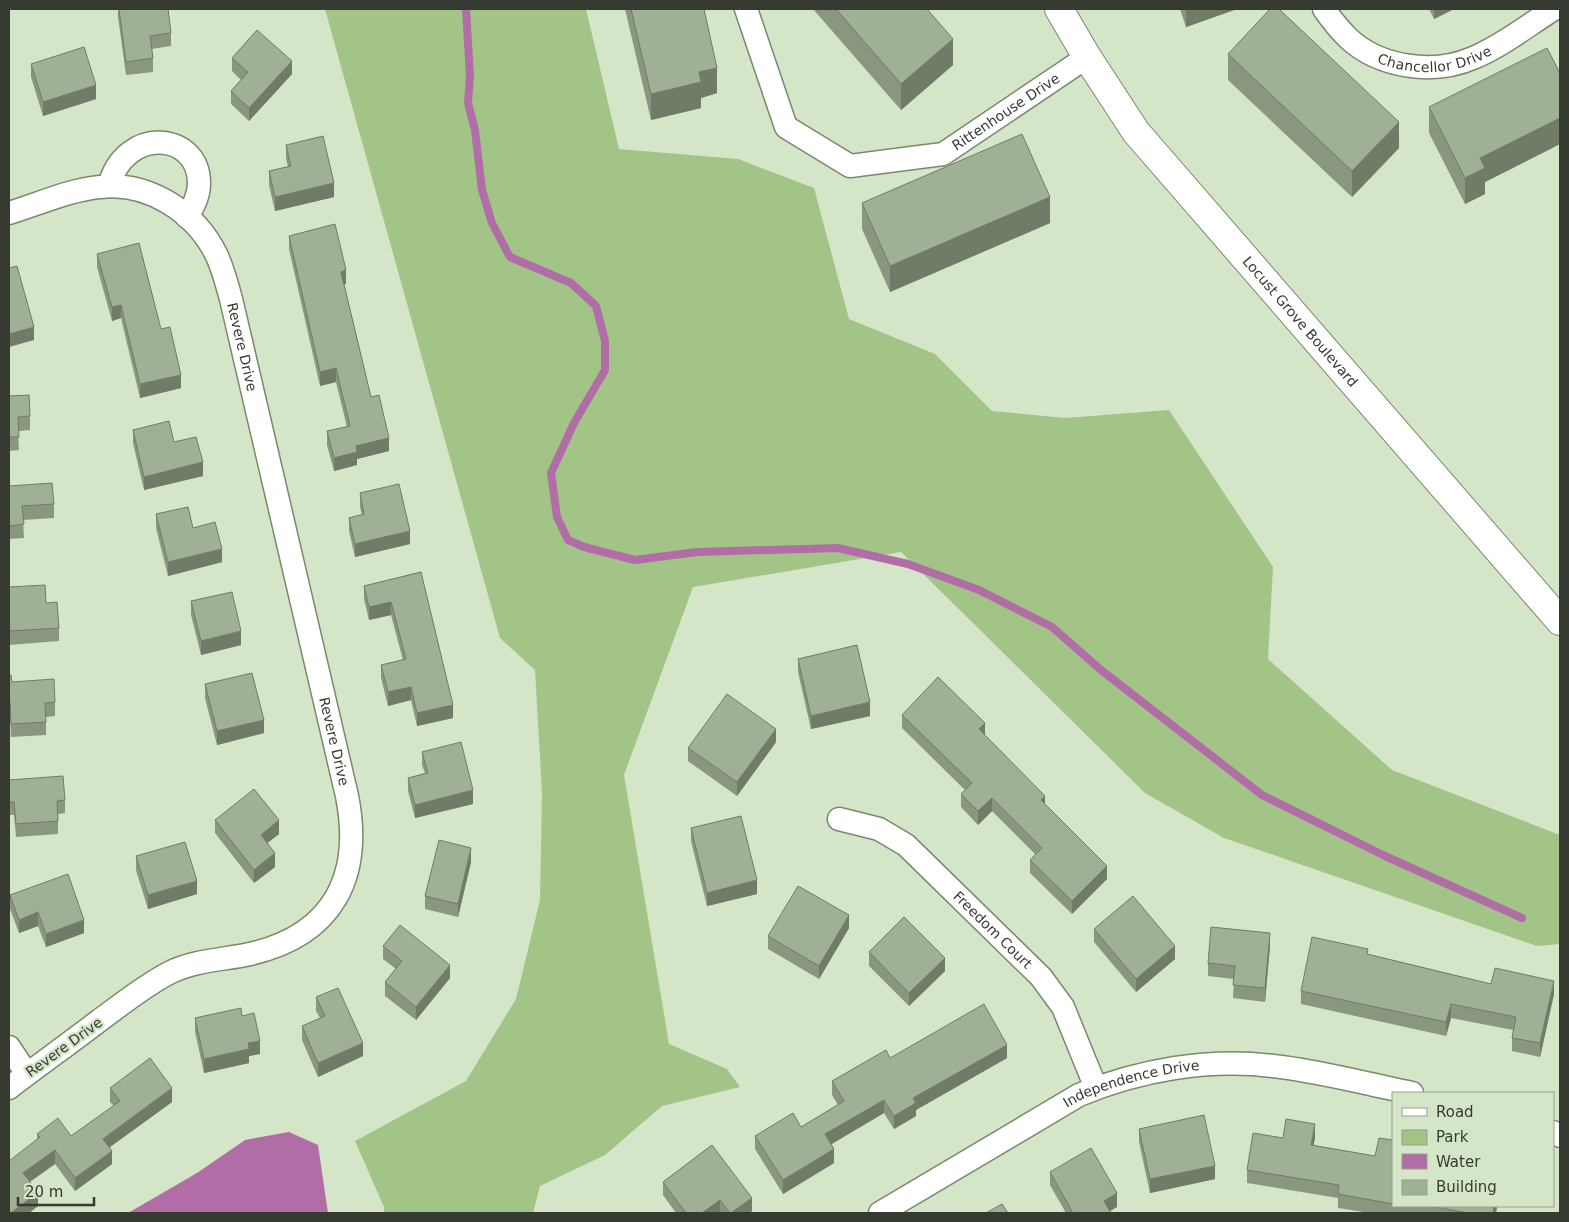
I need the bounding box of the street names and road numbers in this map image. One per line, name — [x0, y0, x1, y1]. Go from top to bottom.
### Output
street label: Chancellor Drive — [1375, 43, 1494, 75]
street label: Rittenhouse Drive — [949, 70, 1063, 154]
street label: Locust Grove Boulevard — [1240, 253, 1361, 390]
street label: Revere Drive — [224, 301, 260, 393]
street label: Revere Drive — [316, 696, 352, 787]
street label: Freedom Court — [950, 888, 1036, 972]
street label: Revere Drive — [23, 1014, 105, 1080]
street label: Independence Drive — [1060, 1057, 1200, 1111]

